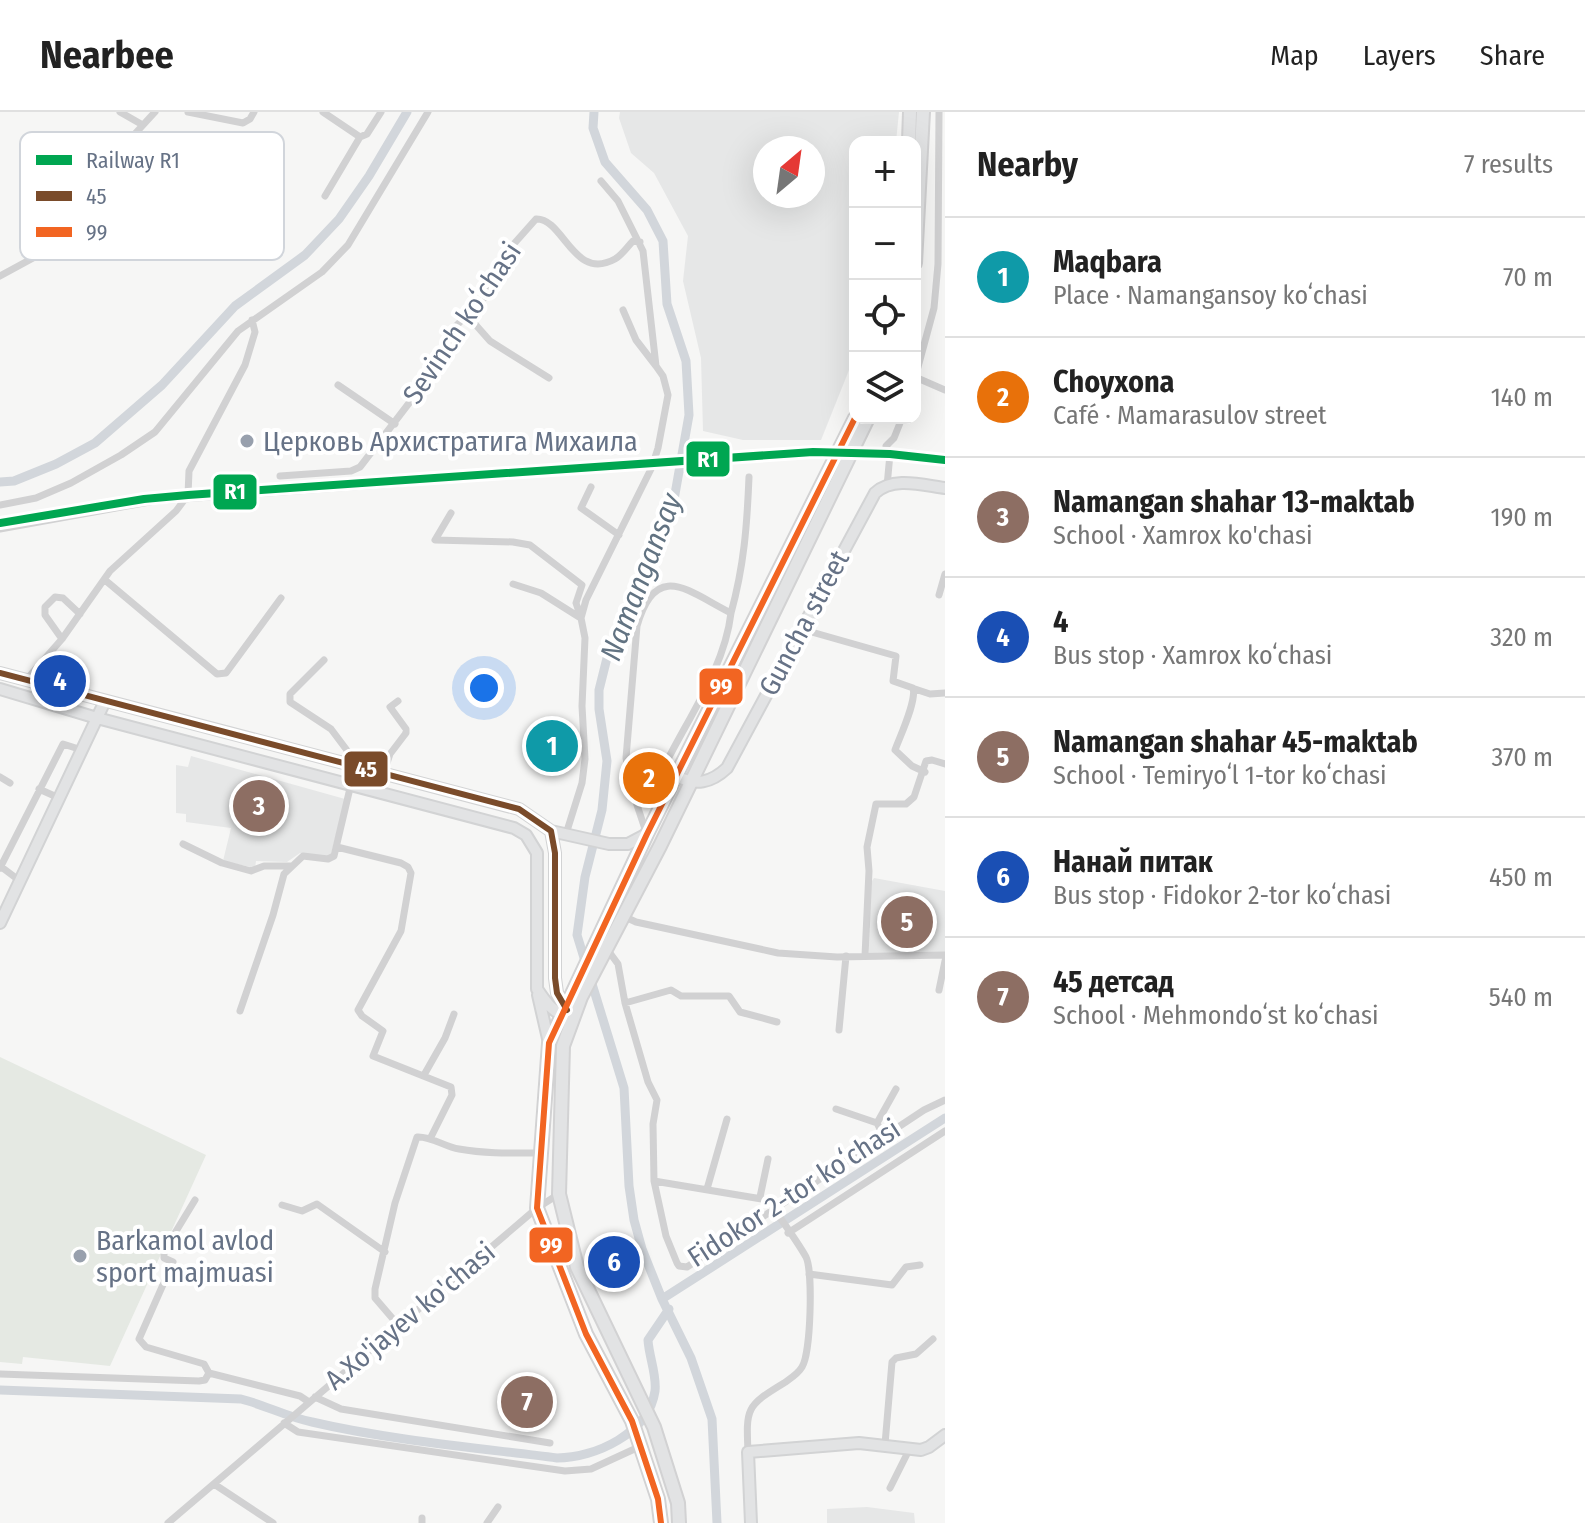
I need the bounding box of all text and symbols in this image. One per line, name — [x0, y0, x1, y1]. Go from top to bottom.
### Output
text: Nearbee — [40, 32, 174, 78]
text: Map — [1270, 39, 1319, 72]
text: Layers — [1363, 39, 1436, 72]
text: Share — [1480, 39, 1545, 72]
legend — [20, 132, 284, 260]
north arrow — [753, 136, 825, 208]
map controls — [849, 136, 921, 424]
button: + — [849, 136, 921, 208]
text: Nearby — [977, 144, 1078, 185]
text: Railway R1 — [86, 147, 180, 174]
text: 7 results — [1464, 149, 1553, 180]
text: 45 — [86, 183, 107, 210]
button: − — [849, 208, 921, 280]
text: 99 — [86, 219, 107, 246]
street label: Sevinch koʻchasi — [396, 236, 528, 410]
text: Maqbara — [1053, 244, 1162, 280]
text: 1 — [998, 262, 1009, 293]
text: 70 m — [1503, 262, 1553, 293]
button: locate — [849, 280, 921, 352]
text: Place · Namangansoy koʻchasi — [1053, 280, 1368, 311]
button: layers — [849, 352, 921, 424]
text: Choyxona — [1053, 364, 1175, 400]
text: 2 — [997, 382, 1009, 413]
text: 140 m — [1491, 382, 1553, 413]
text: Café · Mamarasulov street — [1053, 400, 1327, 431]
place label: Церковь Архистратига Михаила — [263, 425, 638, 458]
marker: Церковь Архистратига Михаила — [238, 432, 256, 450]
line badge: R1 — [685, 440, 731, 478]
text: R1 — [697, 446, 719, 473]
line badge: R1 — [212, 473, 258, 511]
text: R1 — [224, 478, 246, 505]
text: Namangan shahar 13-maktab — [1053, 484, 1415, 520]
water label: Namangansay — [593, 487, 690, 666]
text: 3 — [997, 502, 1009, 533]
text: 190 m — [1491, 502, 1553, 533]
text: School · Xamrox ko'chasi — [1053, 520, 1313, 551]
street label: Guncha street — [752, 544, 856, 701]
text: 4 — [1053, 604, 1068, 640]
text: 4 — [996, 622, 1010, 653]
text: 320 m — [1490, 622, 1553, 653]
text: Bus stop · Xamrox koʻchasi — [1053, 640, 1332, 671]
pin: 4 — [34, 651, 86, 711]
line badge: 99 — [698, 667, 744, 706]
your location — [464, 668, 504, 708]
text: 99 — [710, 673, 732, 700]
pin: 1 — [526, 716, 578, 776]
text: Namangan shahar 45-maktab — [1053, 724, 1418, 760]
text: 5 — [997, 742, 1009, 773]
text: 370 m — [1492, 742, 1553, 773]
pin: 2 — [623, 748, 675, 808]
line badge: 45 — [343, 750, 389, 788]
text: 45 — [355, 756, 377, 783]
text: School · Temiryoʻl 1-tor koʻchasi — [1053, 760, 1387, 791]
pin: 3 — [233, 776, 285, 836]
text: Нанай питак — [1053, 844, 1213, 880]
text: 6 — [996, 862, 1010, 893]
text: 450 m — [1489, 862, 1553, 893]
text: Bus stop · Fidokor 2-tor koʻchasi — [1053, 880, 1391, 911]
pin: 5 — [881, 892, 933, 952]
text: 45 детсад — [1053, 964, 1174, 1000]
text: 7 — [997, 982, 1009, 1013]
text: 540 m — [1489, 982, 1553, 1013]
text: School · Mehmondoʻst koʻchasi — [1053, 1000, 1379, 1031]
street label: Fidokor 2-tor koʻchasi — [682, 1112, 906, 1274]
place label: Barkamol avlod sport majmuasi — [96, 1224, 274, 1289]
line badge: 99 — [528, 1226, 574, 1264]
text: 99 — [540, 1232, 562, 1259]
pin: 6 — [588, 1232, 640, 1292]
street label: A.Xo'jayev ko'chasi — [318, 1235, 502, 1397]
marker: Barkamol avlod sport majmuasi — [71, 1247, 89, 1265]
pin: 7 — [501, 1372, 553, 1432]

